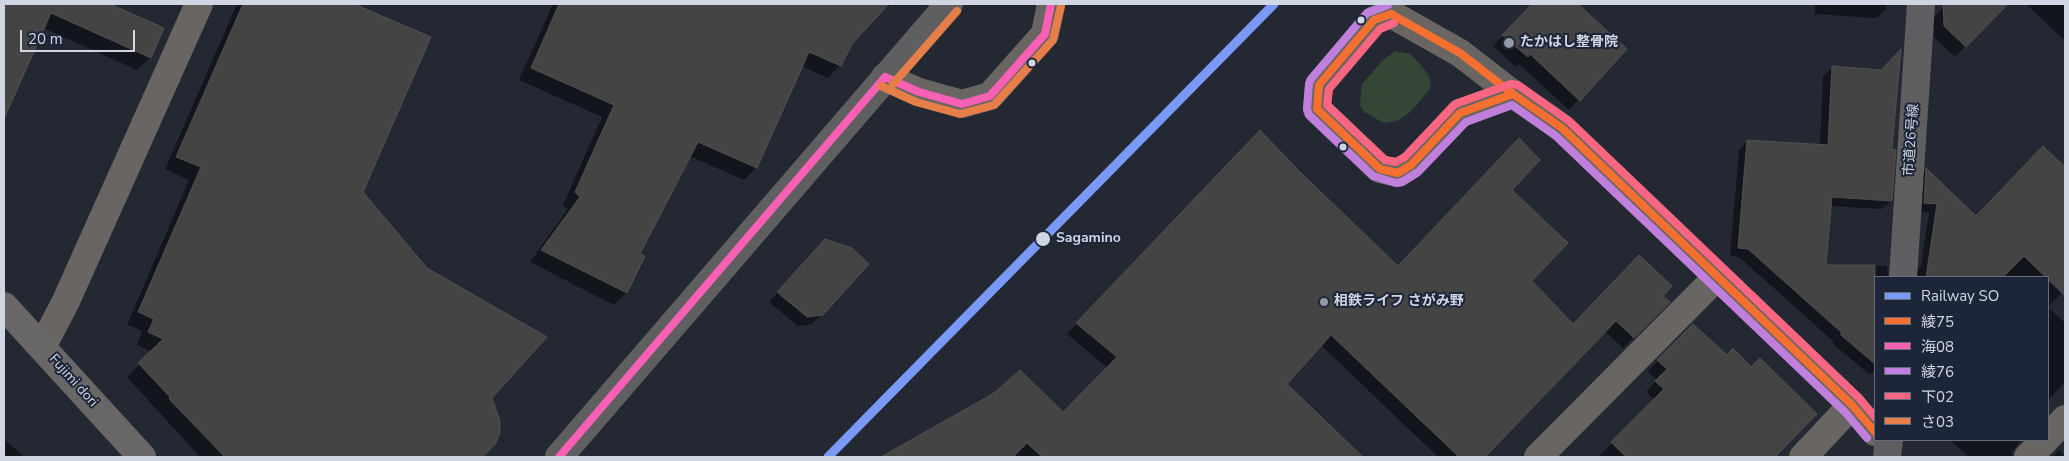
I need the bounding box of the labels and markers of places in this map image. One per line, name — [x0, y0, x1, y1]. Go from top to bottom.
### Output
unlabelled marker — [1356, 15, 1366, 25]
place label: たかはし整骨院 — [1520, 35, 1618, 51]
marker: たかはし整骨院 — [1502, 36, 1516, 50]
unlabelled marker — [1027, 58, 1037, 68]
unlabelled marker — [1338, 142, 1348, 152]
marker: Sagamino — [1034, 230, 1052, 248]
place label: Sagamino — [1056, 231, 1121, 247]
place label: 相鉄ライフ さがみ野 — [1334, 294, 1464, 310]
marker: 相鉄ライフ さがみ野 — [1318, 296, 1330, 308]

